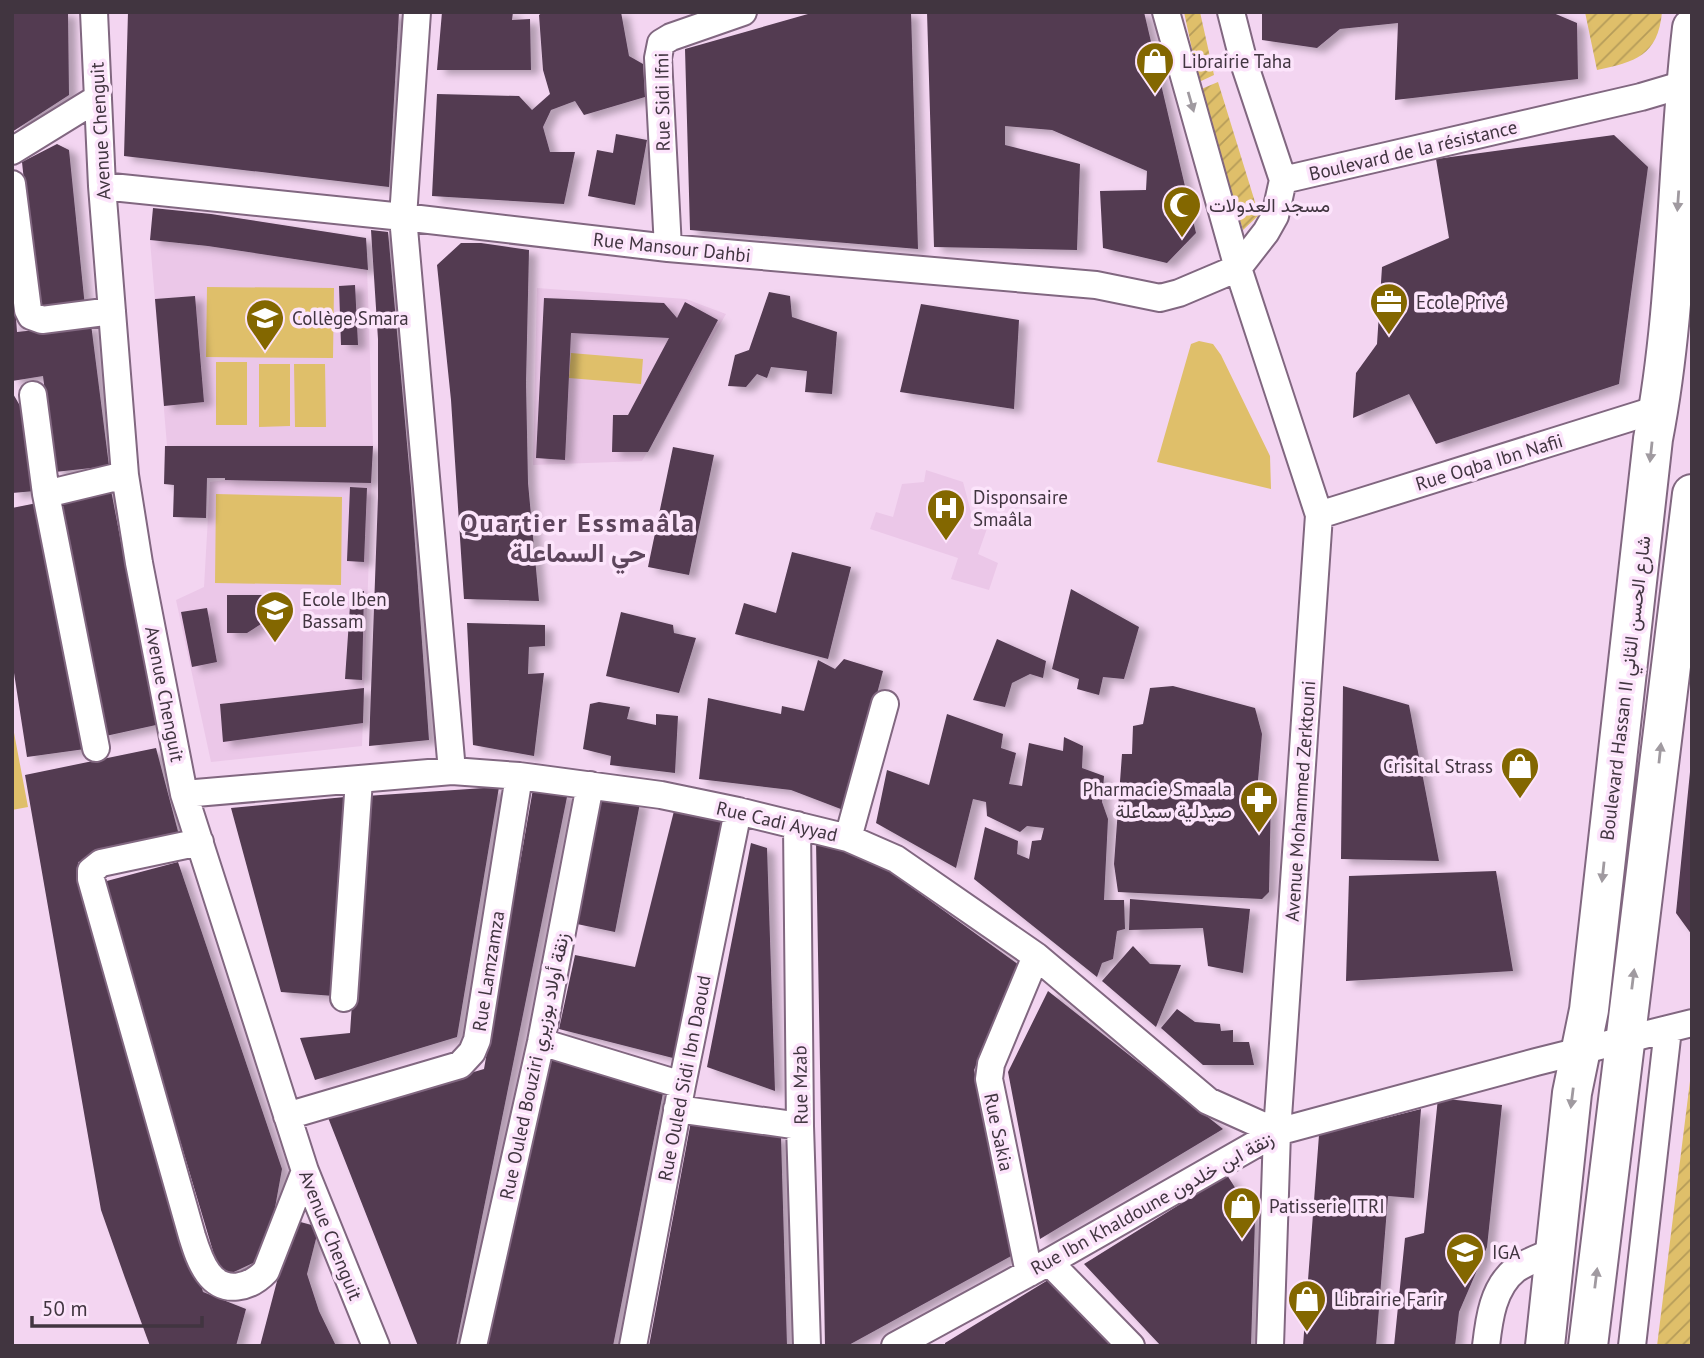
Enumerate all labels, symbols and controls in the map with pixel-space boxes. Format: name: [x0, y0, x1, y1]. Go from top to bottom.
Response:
shop icon: Librairie Taha: [1134, 40, 1176, 95]
place label: Librairie Taha: [1182, 49, 1292, 73]
street label: Rue Sidi Ifni: [649, 52, 675, 152]
street label: Avenue Chenguit: [84, 61, 116, 200]
one-way arrow: [1187, 91, 1197, 112]
street label: Boulevard de la résistance: [1307, 114, 1519, 186]
mosque icon: مسجد العدولات: [1161, 184, 1203, 239]
one-way arrow: [1673, 190, 1684, 212]
place label: مسجد العدولات: [1209, 193, 1330, 217]
street label: Rue Mansour Dahbi: [592, 227, 752, 267]
office icon: Ecole Privé: [1368, 281, 1410, 336]
place label: Ecole Privé: [1416, 290, 1505, 314]
school or university icon: Collège Smara: [244, 297, 286, 352]
place label: Collège Smara: [292, 306, 409, 330]
street label: Rue Oqba Ibn Nafii: [1412, 428, 1566, 496]
one-way arrow: [1646, 441, 1657, 463]
place label: Disponsaire Smaâla: [973, 485, 1068, 531]
hospital icon: Disponsaire Smaâla: [925, 487, 967, 542]
district label: Quartier Essmaâla حي السماعلة: [460, 506, 696, 575]
street label: Boulevard Hassan II شارع الحسن الثاني: [1594, 534, 1660, 842]
place label: Ecole Iben Bassam: [302, 587, 387, 633]
school or university icon: Ecole Iben Bassam: [254, 589, 296, 644]
street label: Avenue Chenguit: [140, 624, 190, 764]
street label: Avenue Mohammed Zerktouni: [1280, 680, 1320, 922]
one-way arrow: [1654, 742, 1665, 764]
shop icon: Crisital Strass: [1499, 745, 1541, 800]
place label: Crisital Strass: [1383, 754, 1493, 778]
place label: Pharmacie Smaala صيدلية سماعلة: [1083, 777, 1232, 823]
pharmacy icon: Pharmacie Smaala صيدلية سماعلة: [1238, 779, 1280, 834]
street label: Rue Cadi Ayyad: [714, 795, 840, 847]
one-way arrow: [1597, 861, 1608, 883]
street label: Rue Lamzamza: [467, 909, 509, 1033]
street label: Rue Ouled Bouziri زنقة أولاد بوزيري: [494, 930, 578, 1202]
one-way arrow: [1628, 968, 1639, 990]
street label: Rue Ouled Sidi Ibn Daoud: [652, 973, 716, 1183]
street label: Rue Mzab: [787, 1045, 813, 1125]
one-way arrow: [1567, 1087, 1578, 1109]
street label: Rue Sakia: [979, 1091, 1019, 1173]
street label: Rue Ibn Khaldoune زنقة ابن خلدون: [1026, 1126, 1278, 1280]
street label: Avenue Chenguit: [294, 1167, 368, 1304]
shop icon: Patisserie ITRI: [1221, 1185, 1263, 1240]
place label: Patisserie ITRI: [1269, 1194, 1385, 1218]
school or university icon: IGA: [1444, 1231, 1486, 1286]
place label: IGA: [1492, 1240, 1520, 1264]
one-way arrow: [1591, 1267, 1602, 1289]
shop icon: Librairie Farir: [1286, 1278, 1328, 1333]
scale bar: [32, 1284, 201, 1328]
place label: Librairie Farir: [1334, 1287, 1444, 1311]
text: 50 m: [42, 1295, 88, 1322]

